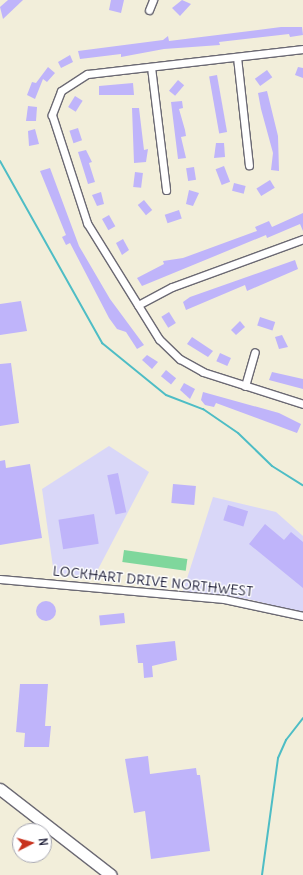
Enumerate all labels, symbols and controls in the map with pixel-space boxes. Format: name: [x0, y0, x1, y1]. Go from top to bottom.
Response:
street label: LOCKHART DRIVE NORTHWEST: [52, 562, 254, 600]
north arrow: [12, 823, 52, 863]
text: N: [36, 837, 50, 846]

